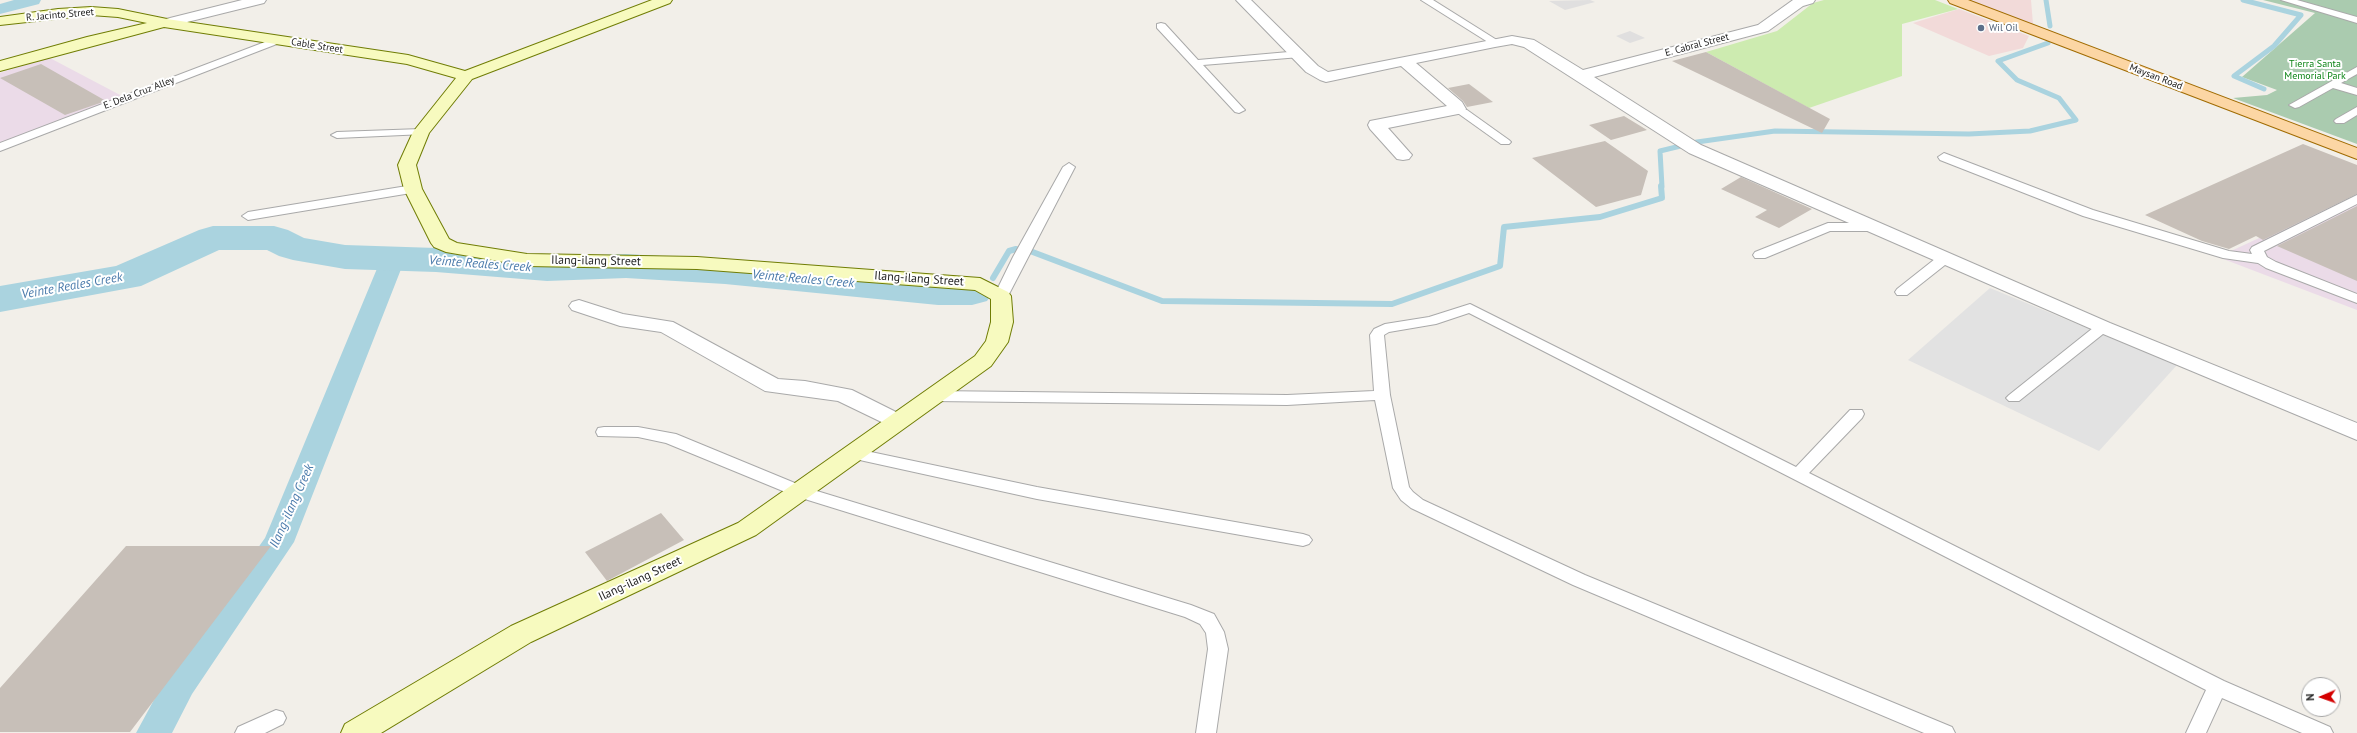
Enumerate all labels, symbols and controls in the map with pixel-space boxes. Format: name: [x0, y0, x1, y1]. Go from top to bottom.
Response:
street label: R. Jacinto Street: [26, 6, 94, 24]
place label: Wil Oil: [1989, 22, 2018, 34]
marker: Wil Oil: [1976, 23, 1986, 33]
street label: E. Cabral Street: [1664, 31, 1730, 59]
street label: Cable Street: [290, 36, 344, 56]
park label: Tierra Santa Memorial Park: [2284, 58, 2346, 82]
street label: Maysan Road: [2128, 61, 2184, 93]
street label: E. Dela Cruz Alley: [102, 74, 176, 112]
water label: Veinte Reales Creek: [428, 253, 532, 275]
street label: Ilang-ilang Street: [551, 253, 641, 269]
water label: Veinte Reales Creek: [751, 267, 855, 291]
water label: Veinte Reales Creek: [20, 269, 124, 303]
street label: Ilang-ilang Street: [874, 269, 964, 289]
water label: Ilang-ilang Creek: [267, 462, 317, 550]
street label: Ilang-ilang Street: [596, 553, 684, 605]
north arrow: [2301, 677, 2341, 717]
text: N: [2303, 694, 2317, 701]

